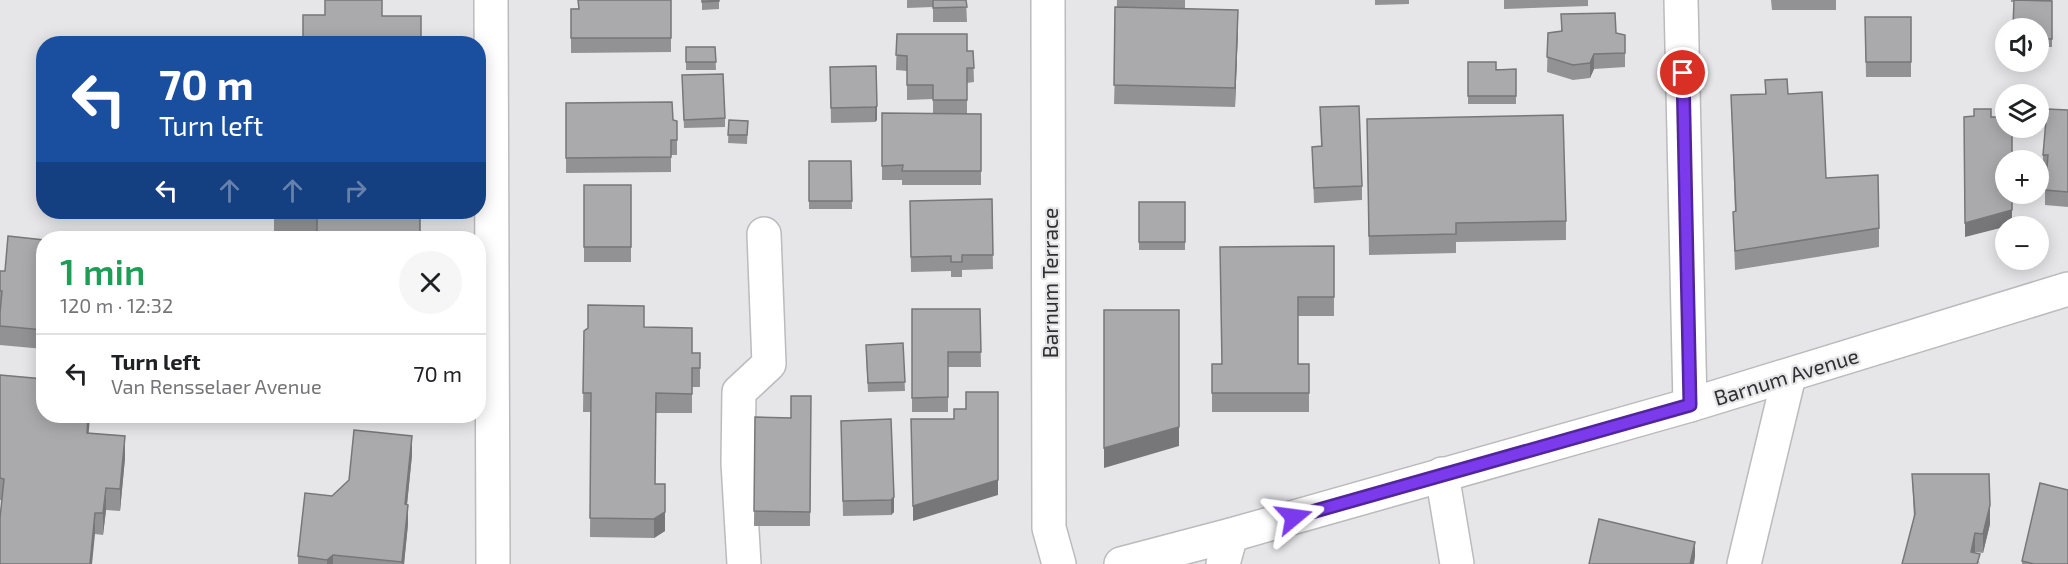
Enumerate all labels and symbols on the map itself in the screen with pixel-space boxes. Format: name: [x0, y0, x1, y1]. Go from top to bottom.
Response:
pin: [1657, 47, 1708, 98]
street label: Barnum Terrace: [1037, 208, 1062, 358]
street label: Barnum Avenue: [1711, 342, 1861, 410]
position arrow: [1262, 485, 1326, 549]

